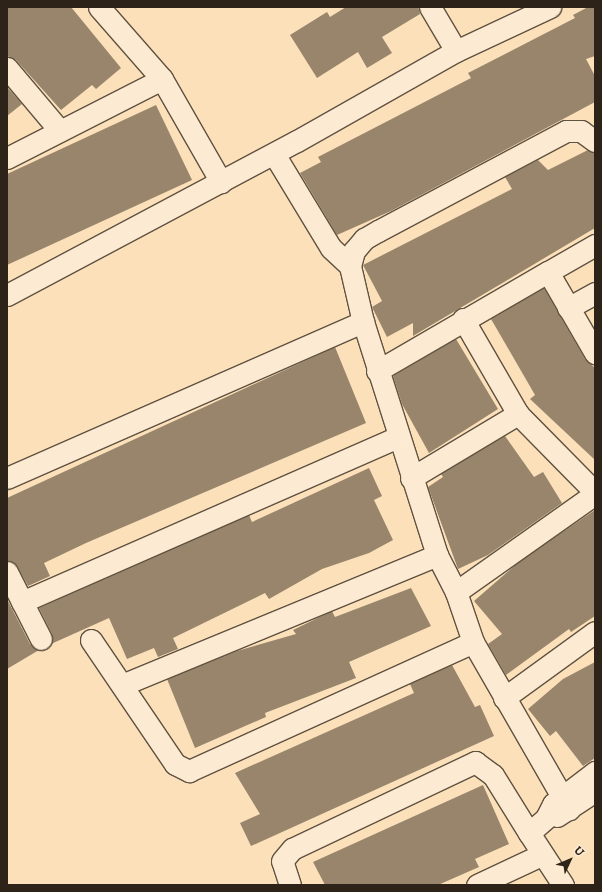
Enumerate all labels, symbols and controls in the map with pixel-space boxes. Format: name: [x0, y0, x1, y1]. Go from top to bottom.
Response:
north arrow: [550, 840, 590, 880]
text: U: [571, 844, 587, 860]

